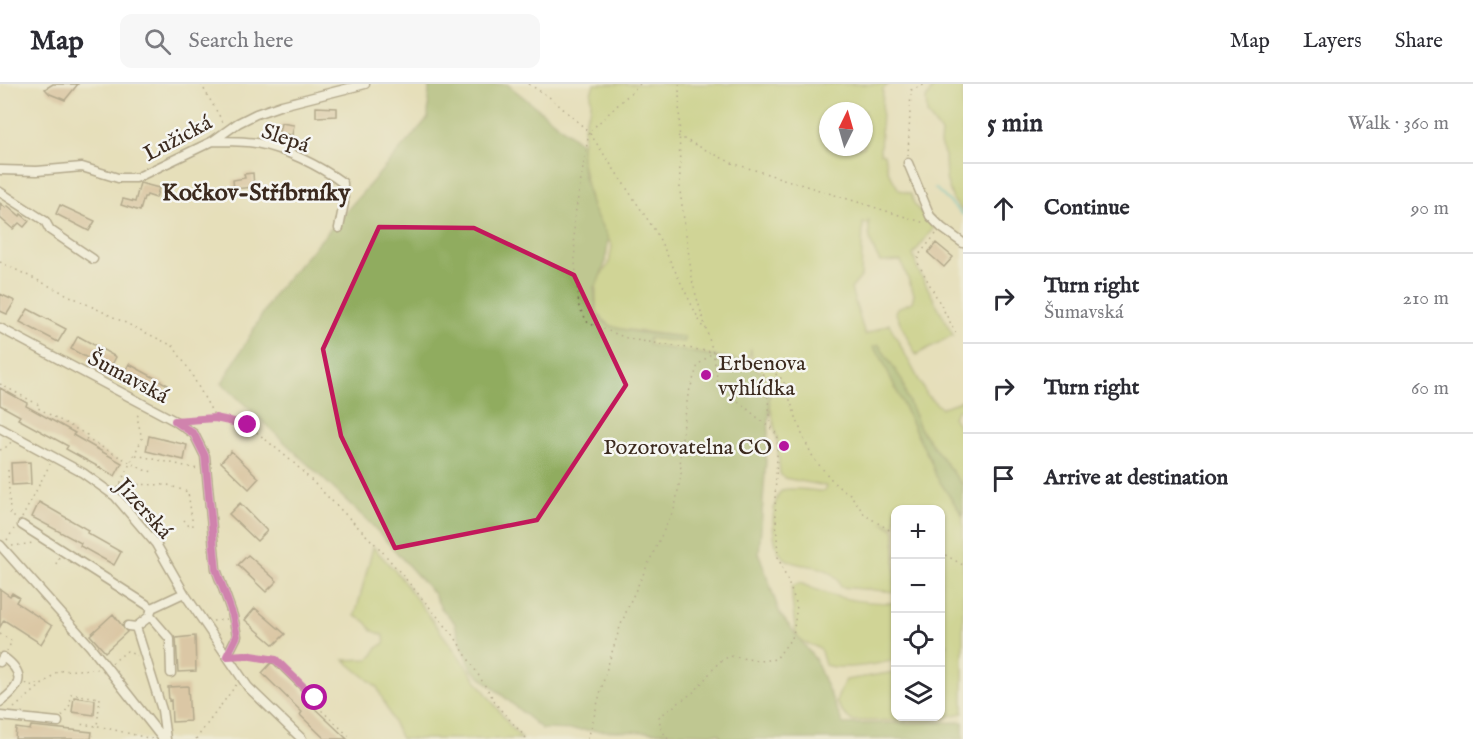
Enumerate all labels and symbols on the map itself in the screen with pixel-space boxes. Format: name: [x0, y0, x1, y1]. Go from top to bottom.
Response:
north arrow: [819, 102, 873, 156]
street label: Lužická: [139, 109, 218, 168]
street label: Slepá: [258, 118, 313, 160]
district label: Kočkov-Stříbrníky: [162, 178, 352, 209]
street label: Šumavská: [83, 345, 174, 411]
place label: Erbenova vyhlídka: [718, 350, 806, 403]
marker: Erbenova vyhlídka: [699, 368, 713, 382]
route end: [234, 411, 260, 437]
place label: Pozorovatelna CO: [603, 434, 772, 462]
marker: Pozorovatelna CO: [777, 439, 791, 453]
street label: Jizerská: [107, 471, 178, 546]
route start: [301, 684, 327, 710]

